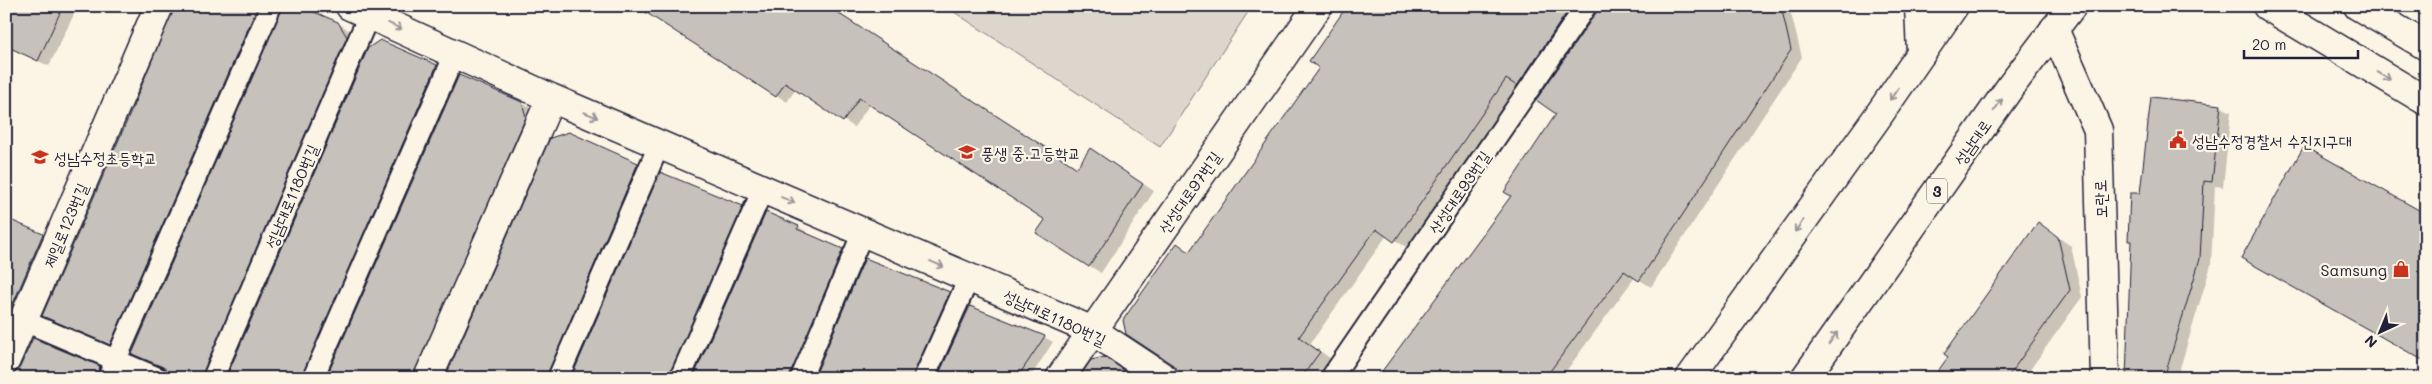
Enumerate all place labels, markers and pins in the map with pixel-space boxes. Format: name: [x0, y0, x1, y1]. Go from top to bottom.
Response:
public building icon: 성남수정경찰서 수진지구대: [2168, 130, 2188, 150]
place label: 성남수정경찰서 수진지구대: [2192, 130, 2352, 151]
school or university icon: 풍생 중.고등학교: [957, 142, 977, 162]
place label: 풍생 중.고등학교: [981, 142, 1081, 163]
school or university icon: 성남수정초등학교: [30, 147, 50, 167]
place label: 성남수정초등학교: [54, 147, 157, 168]
place label: Samsung: [2321, 259, 2387, 280]
shop icon: Samsung: [2391, 259, 2411, 279]

